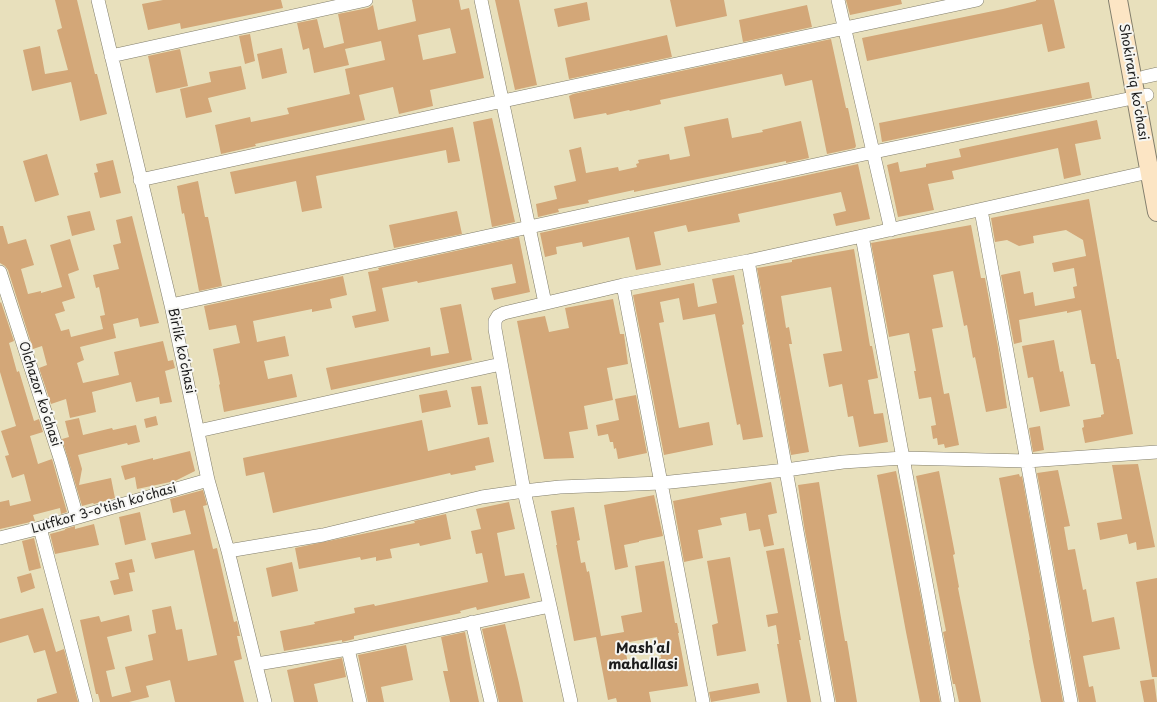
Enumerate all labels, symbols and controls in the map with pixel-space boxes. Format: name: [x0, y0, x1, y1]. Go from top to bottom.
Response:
street label: Shokirariq ko'chasi: [1115, 22, 1151, 142]
street label: Birlik koʻchasi: [164, 307, 198, 395]
street label: Olchazor koʻchasi: [15, 339, 63, 449]
street label: Lutfkor 3-o'tish ko'chasi: [30, 481, 178, 537]
district label: Mashʼal mahallasi: [608, 641, 678, 674]

